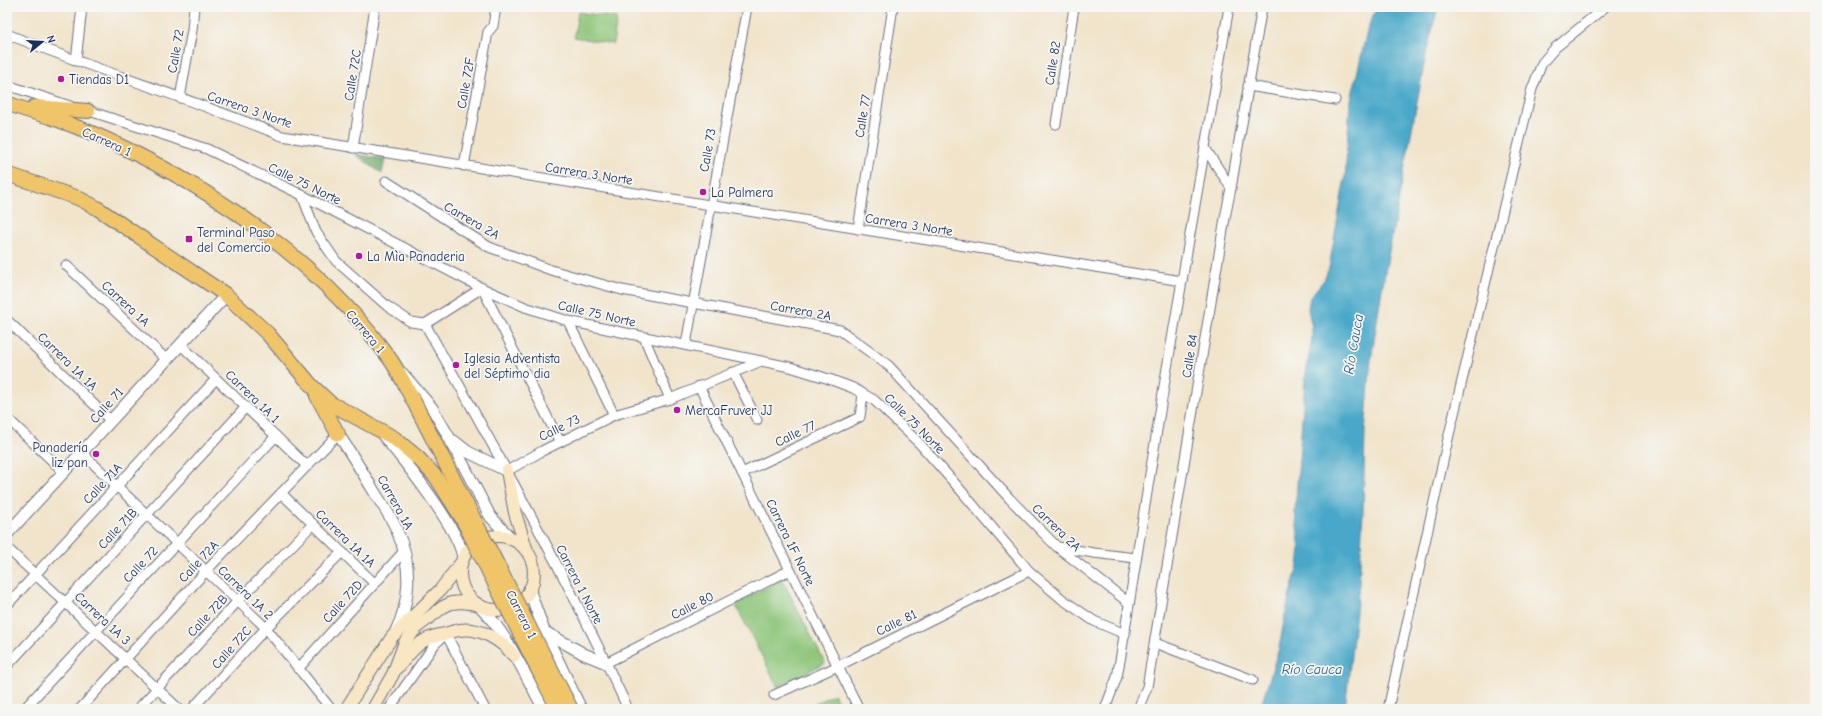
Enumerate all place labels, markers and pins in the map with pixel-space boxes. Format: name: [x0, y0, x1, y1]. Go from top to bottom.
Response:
place label: Tiendas D1: [69, 72, 129, 87]
marker: Tiendas D1: [56, 74, 66, 84]
place label: La Palmera: [711, 185, 774, 200]
marker: La Palmera: [698, 187, 708, 197]
place label: Terminal Paso del Comercio: [197, 225, 275, 255]
marker: Terminal Paso del Comercio: [184, 234, 194, 244]
place label: La Mìa Panaderia: [367, 249, 465, 264]
marker: La Mìa Panaderia: [354, 251, 364, 261]
place label: Iglesia Adventista del Séptimo dia: [464, 351, 560, 381]
marker: Iglesia Adventista del Séptimo dia: [451, 360, 461, 370]
place label: MercaFruver JJ: [685, 403, 773, 418]
marker: MercaFruver JJ: [672, 405, 682, 415]
place label: Panadería liz pan: [32, 440, 88, 470]
marker: Panadería liz pan: [91, 449, 101, 459]

